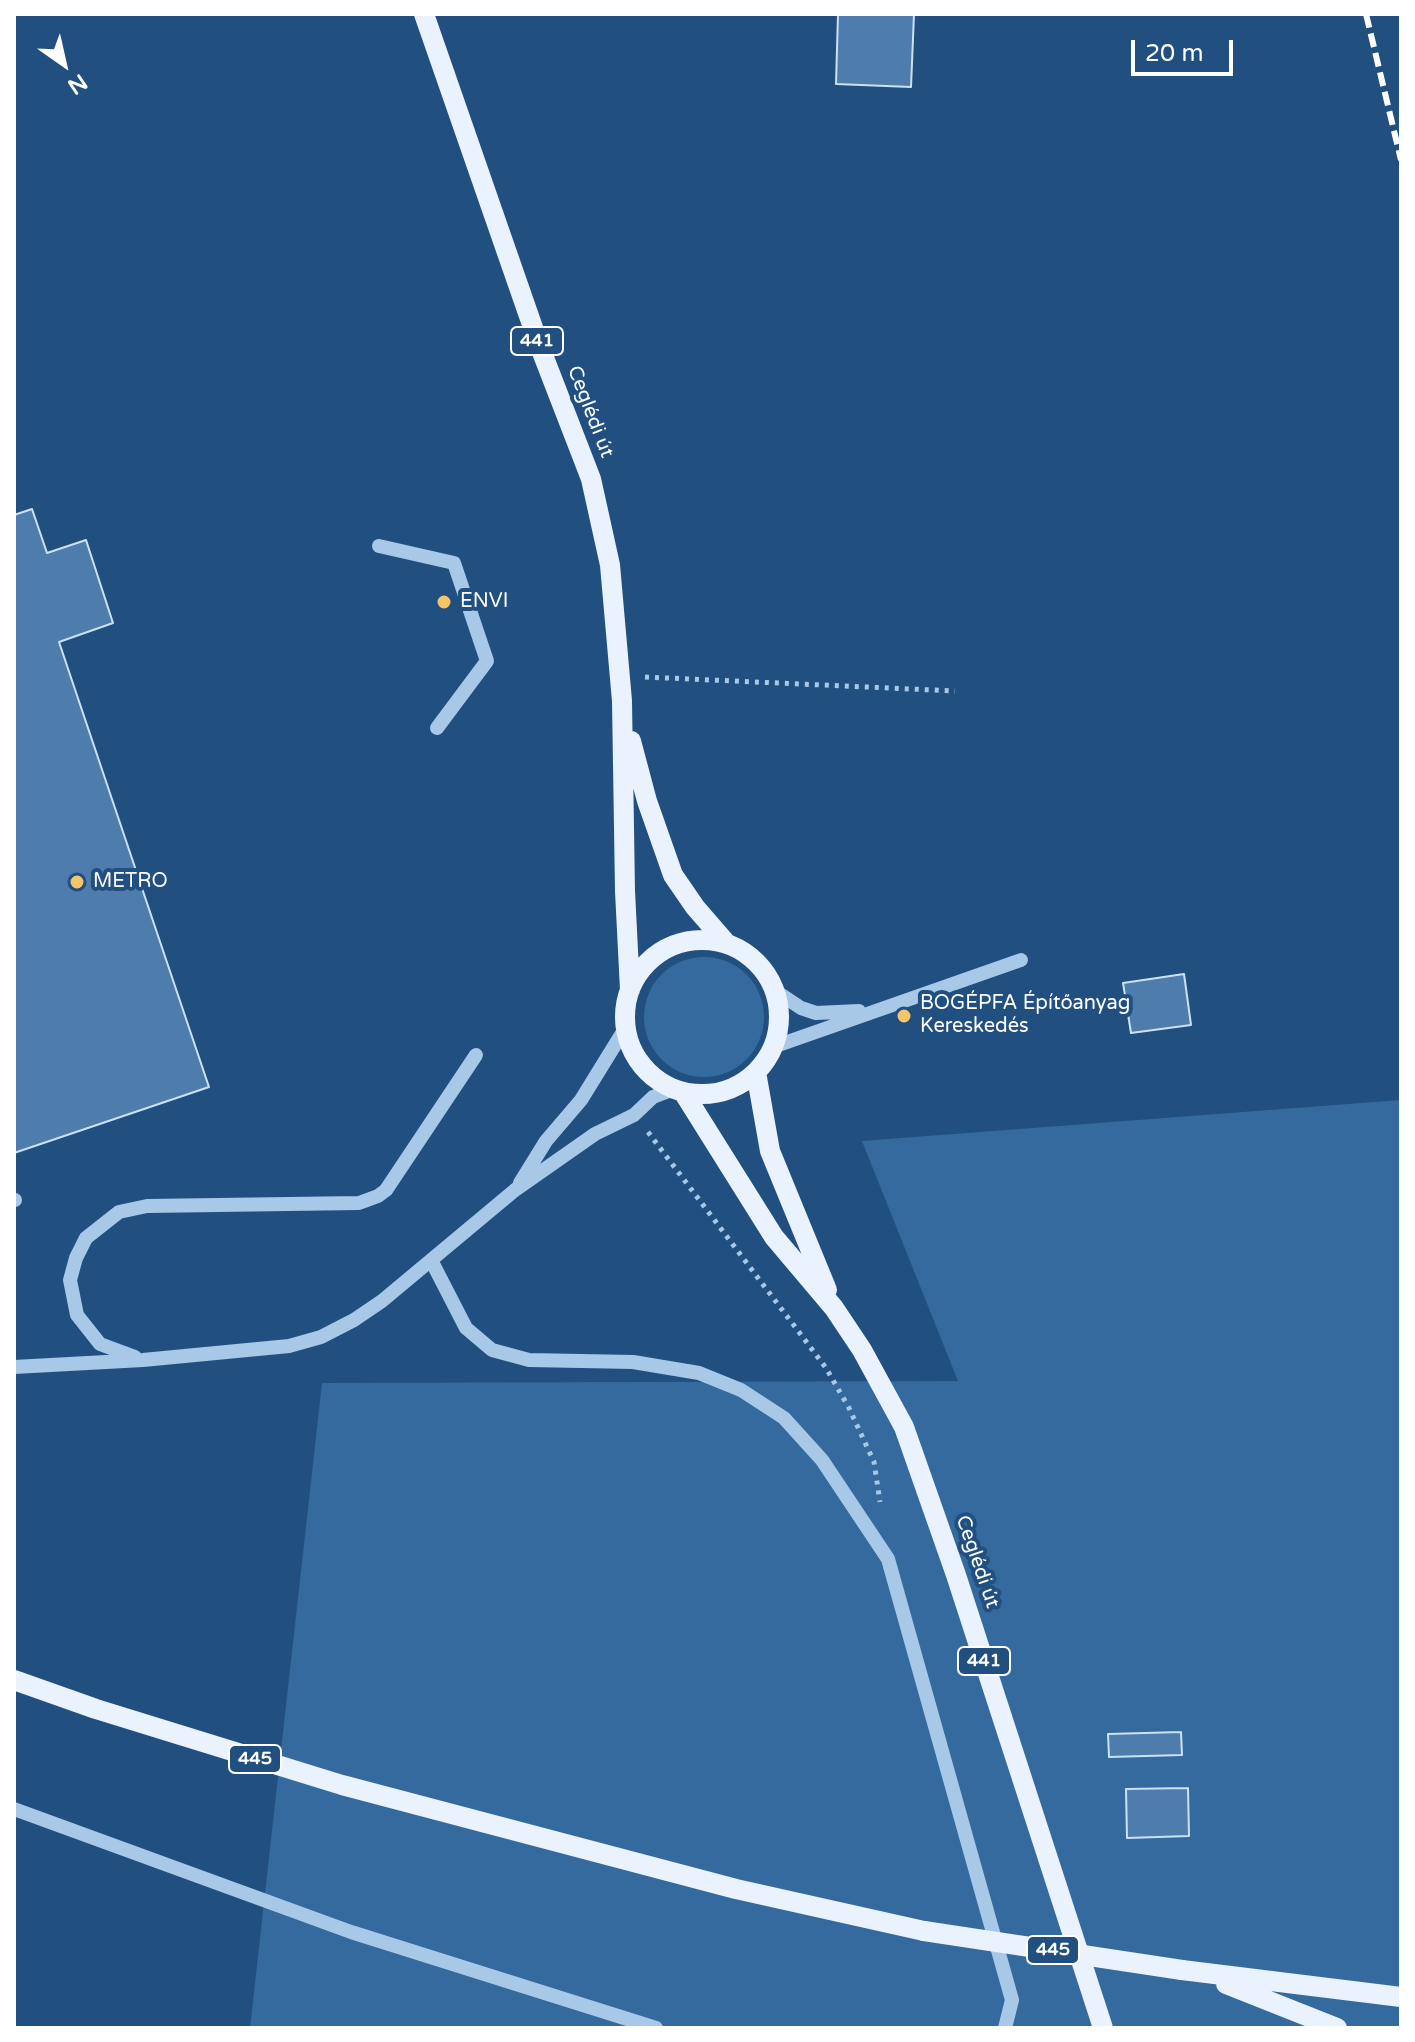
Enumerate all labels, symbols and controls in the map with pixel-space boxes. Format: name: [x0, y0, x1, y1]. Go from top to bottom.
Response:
north arrow: [24, 24, 104, 104]
scale bar: [1135, 24, 1237, 74]
text: 20 m: [1145, 39, 1203, 68]
text: N: [63, 68, 92, 100]
road number: 441: [511, 327, 563, 355]
street label: Ceglédi út: [562, 363, 618, 461]
place label: ENVI: [460, 590, 508, 614]
marker: ENVI: [435, 593, 453, 611]
place label: METRO: [93, 870, 168, 894]
marker: METRO: [68, 873, 86, 891]
place label: BOGÉPFA Építőanyag Kereskedés: [920, 992, 1130, 1039]
marker: BOGÉPFA Építőanyag Kereskedés: [895, 1007, 913, 1025]
street label: Ceglédi út: [950, 1513, 1004, 1611]
road number: 441: [958, 1647, 1010, 1675]
road number: 445: [229, 1745, 281, 1773]
road number: 445: [1027, 1936, 1079, 1964]

